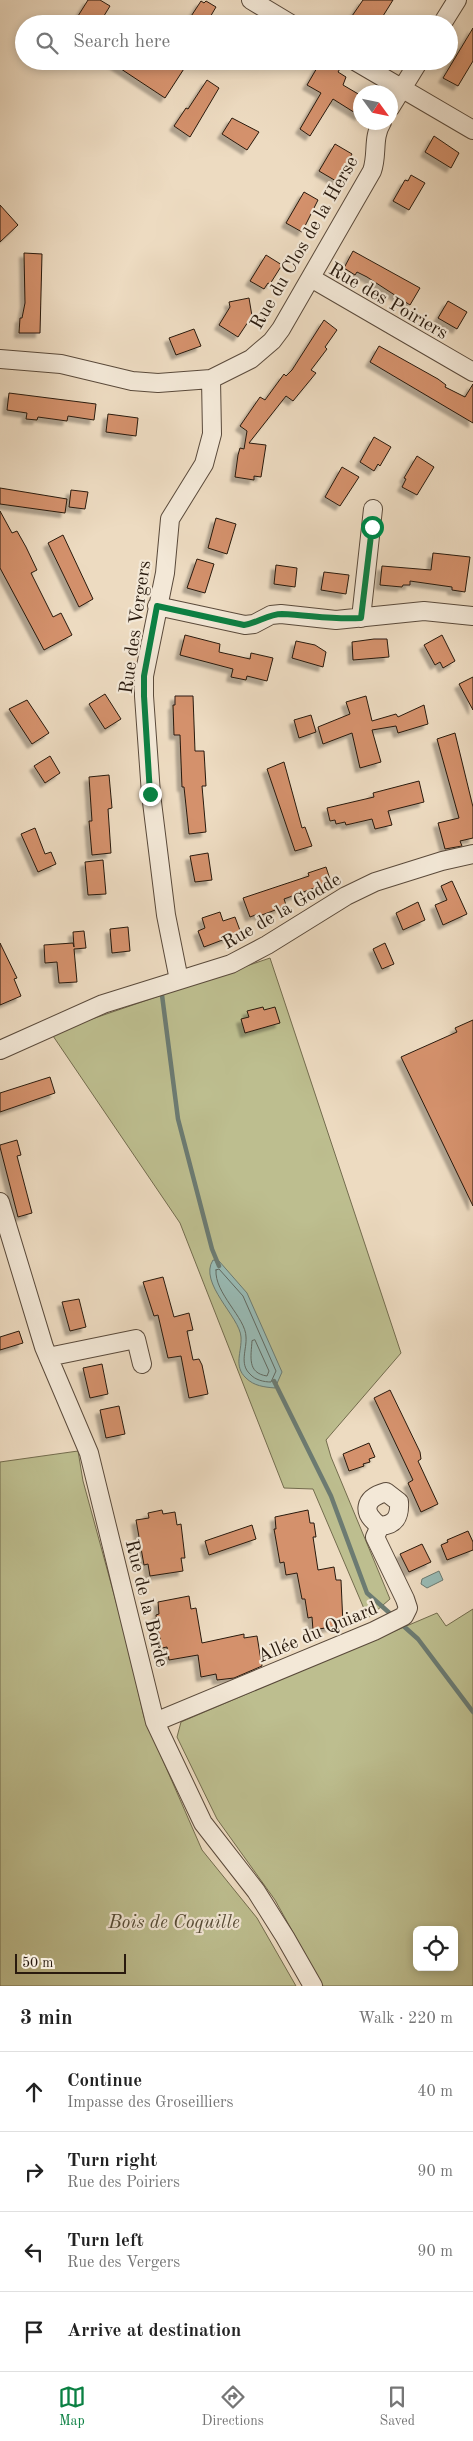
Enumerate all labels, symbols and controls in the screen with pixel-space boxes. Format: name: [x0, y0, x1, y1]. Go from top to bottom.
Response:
search box: [15, 15, 458, 70]
icon: search: [33, 29, 61, 57]
text: Search here: [73, 33, 170, 52]
north arrow: [353, 85, 398, 130]
street label: Rue du Clos de la Herse: [248, 153, 362, 333]
street label: Rue des Poiriers: [325, 260, 451, 344]
route start: [361, 516, 384, 539]
street label: Rue des Vergers: [118, 559, 155, 695]
route end: [139, 783, 162, 806]
street label: Rue de la Godde: [220, 871, 345, 954]
street label: Rue de la Borde: [121, 1538, 171, 1669]
street label: Allée du Quiard: [255, 1599, 381, 1667]
park label: Bois de Coquille: [107, 1914, 240, 1933]
map controls: [413, 1926, 458, 1971]
button: locate: [413, 1926, 458, 1971]
scale bar: [15, 1951, 126, 1974]
text: 50 m: [22, 1956, 53, 1970]
text: 3 min: [20, 2008, 73, 2029]
text: Walk · 220 m: [358, 2011, 453, 2027]
text: Continue: [67, 2072, 142, 2091]
icon: ahead: [20, 2078, 48, 2106]
text: 40 m: [417, 2084, 453, 2100]
text: Impasse des Groseilliers: [67, 2095, 234, 2111]
text: Turn right: [67, 2152, 157, 2171]
icon: right: [20, 2158, 48, 2186]
text: 90 m: [417, 2164, 453, 2180]
text: Rue des Poiriers: [67, 2175, 180, 2191]
text: Turn left: [67, 2232, 144, 2251]
icon: left: [20, 2238, 48, 2266]
text: 90 m: [417, 2244, 453, 2260]
text: Rue des Vergers: [67, 2255, 180, 2271]
icon: arrive: [20, 2318, 48, 2346]
text: Arrive at destination: [67, 2322, 241, 2341]
tab: Map: [58, 2383, 86, 2430]
tab: Directions: [202, 2383, 264, 2430]
tab: Saved: [379, 2383, 415, 2430]

